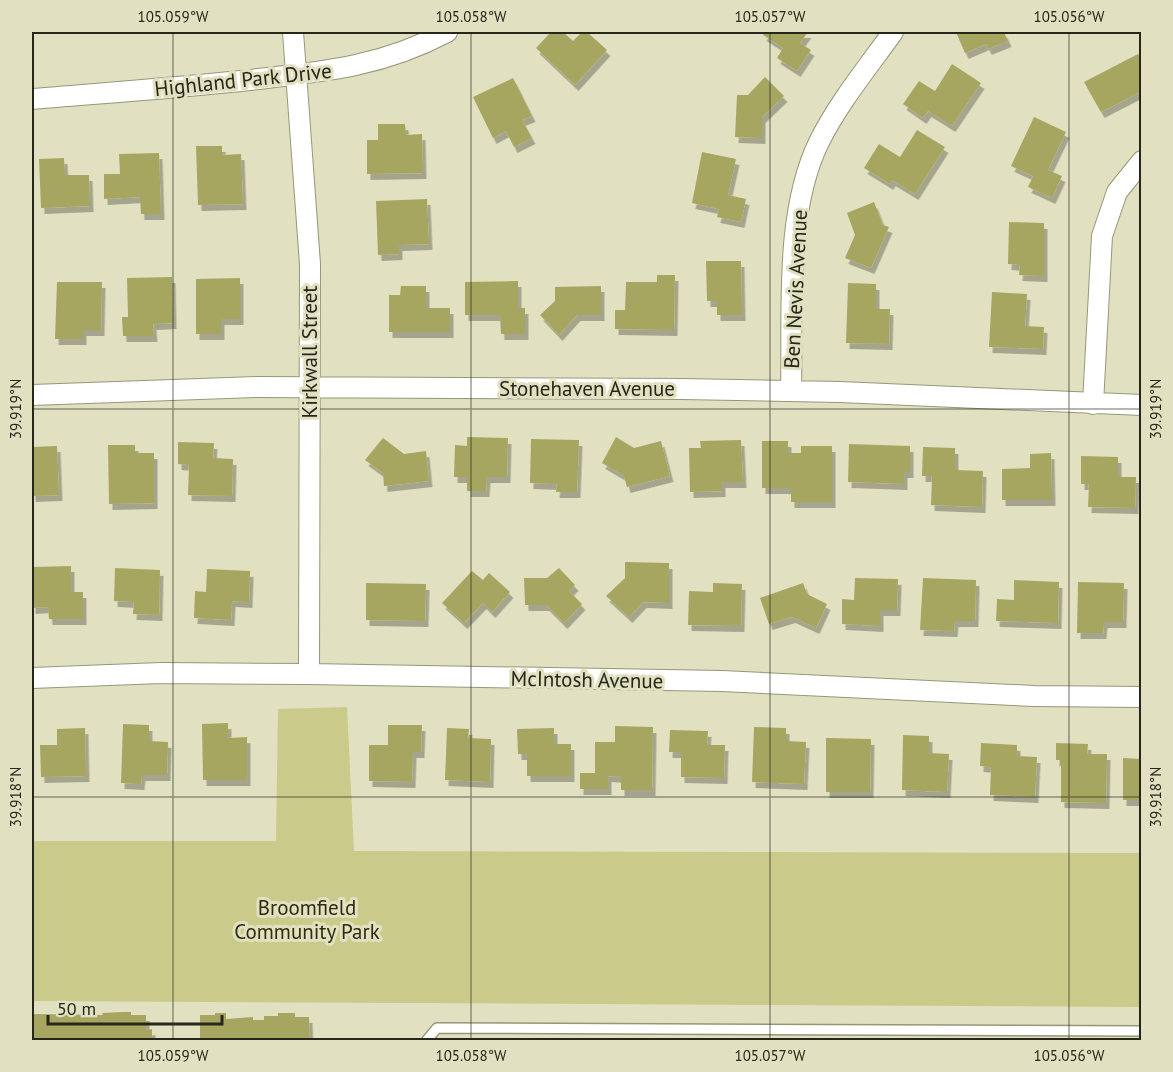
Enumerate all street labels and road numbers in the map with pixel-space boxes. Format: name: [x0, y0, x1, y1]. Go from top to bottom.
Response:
street label: Highland Park Drive: [153, 57, 333, 102]
street label: Ben Nevis Avenue: [778, 209, 813, 369]
street label: Kirkwall Street: [296, 286, 323, 419]
street label: Stonehaven Avenue: [499, 375, 675, 402]
street label: McIntosh Avenue: [510, 665, 664, 694]

